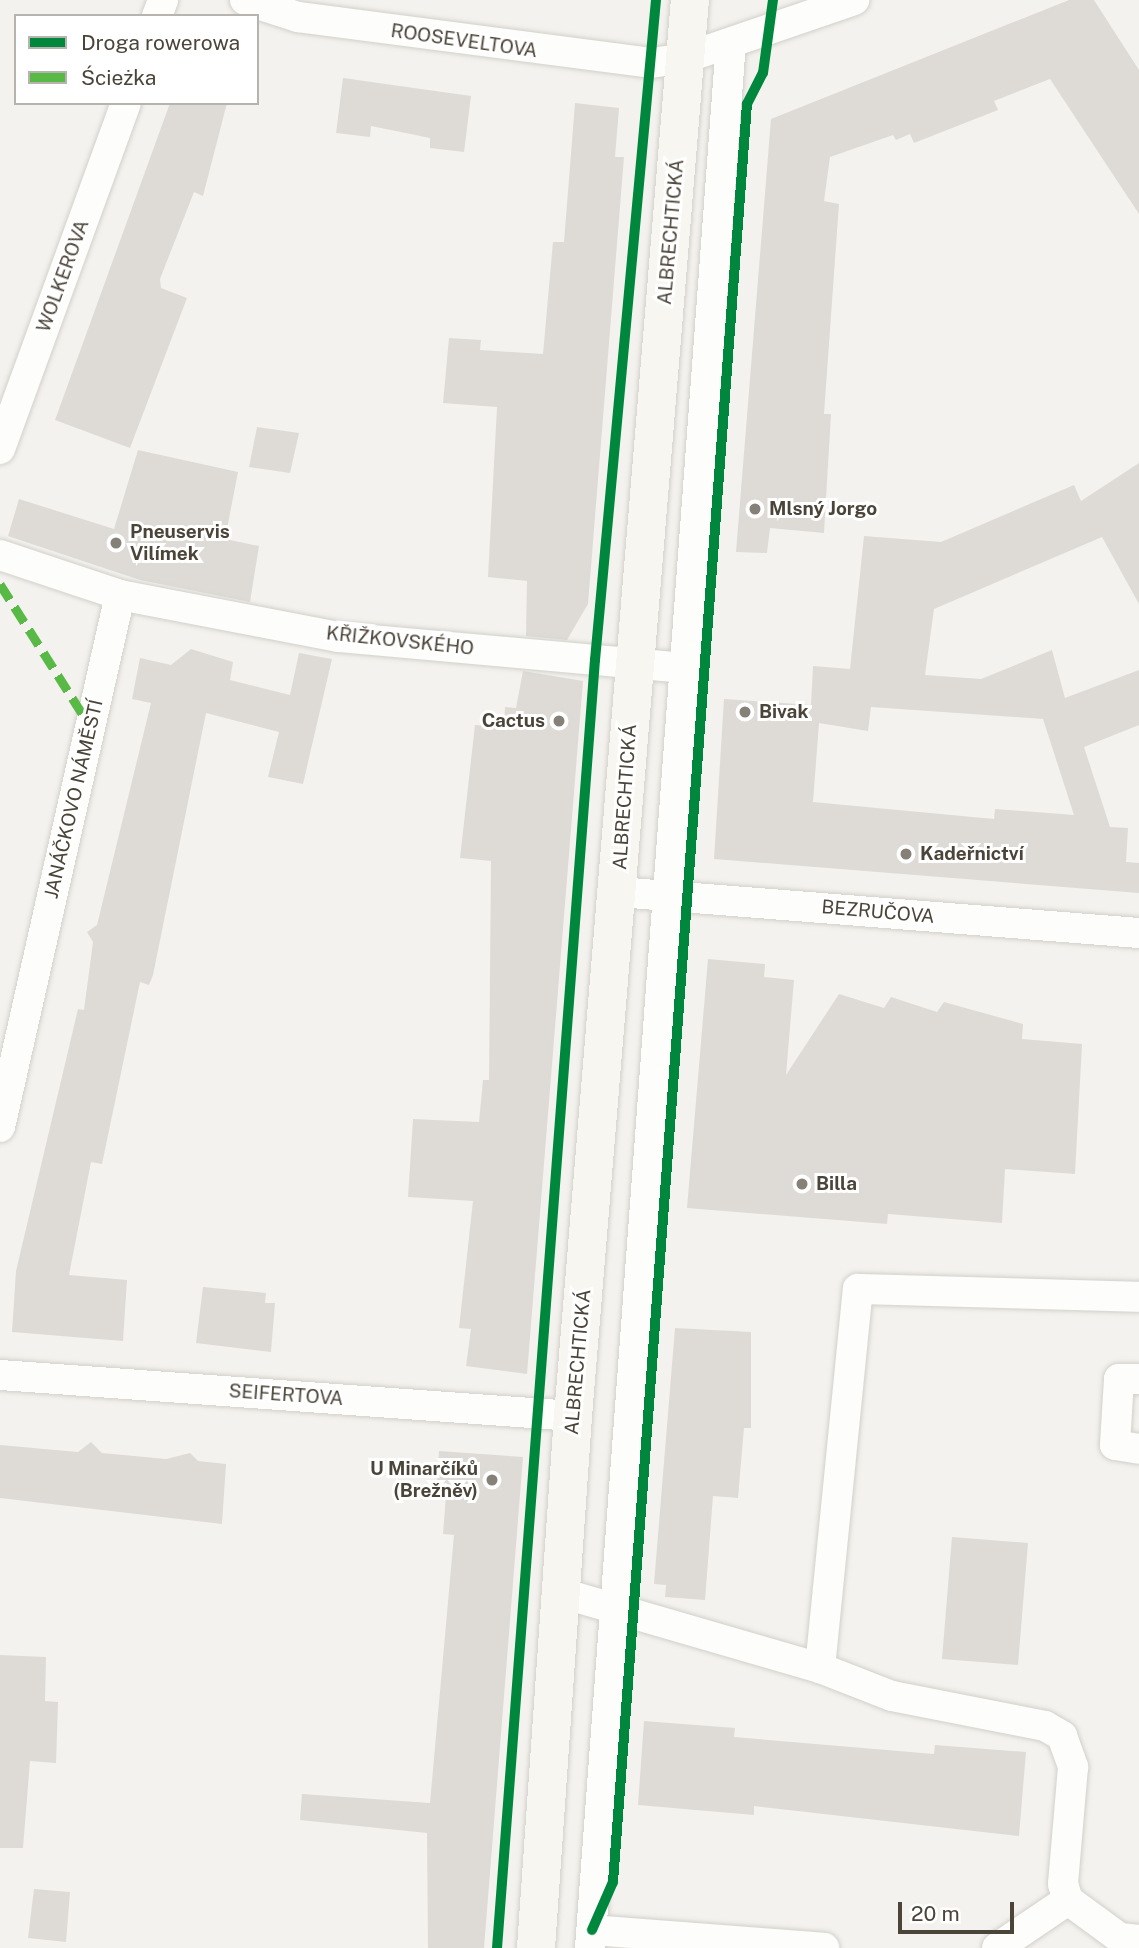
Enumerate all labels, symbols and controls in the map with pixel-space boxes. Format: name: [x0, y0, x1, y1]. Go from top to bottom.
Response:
legend: [14, 14, 259, 105]
street label: ROOSEVELTOVA: [389, 19, 539, 63]
text: Droga rowerowa: [81, 30, 240, 55]
text: Ścieżka: [81, 65, 156, 90]
street label: ALBRECHTICKÁ: [653, 158, 689, 306]
street label: WOLKEROVA: [32, 217, 94, 335]
place label: Mlsný Jorgo: [769, 498, 877, 520]
marker: Mlsný Jorgo: [747, 501, 763, 517]
place label: Pneuservis Vilímek: [130, 521, 230, 565]
marker: Pneuservis Vilímek: [108, 535, 124, 551]
street label: KŘIŽKOVSKÉHO: [325, 622, 475, 660]
street label: JANÁČKOVO NÁMĚSTÍ: [40, 697, 108, 901]
place label: Bivak: [759, 701, 808, 723]
marker: Bivak: [737, 704, 753, 720]
place label: Cactus: [482, 710, 545, 732]
marker: Cactus: [551, 713, 567, 729]
street label: ALBRECHTICKÁ: [609, 723, 641, 871]
place label: Kadeřnictví: [920, 843, 1024, 865]
marker: Kadeřnictví: [898, 846, 914, 862]
street label: BEZRUČOVA: [821, 896, 935, 928]
place label: Billa: [816, 1173, 857, 1195]
marker: Billa: [794, 1176, 810, 1192]
street label: ALBRECHTICKÁ: [560, 1288, 596, 1436]
street label: SEIFERTOVA: [228, 1380, 344, 1410]
place label: U Minarčíků (Brežněv): [370, 1458, 478, 1502]
marker: U Minarčíků (Brežněv): [484, 1472, 500, 1488]
scale bar: [901, 1888, 1016, 1932]
text: 20 m: [911, 1901, 960, 1926]

